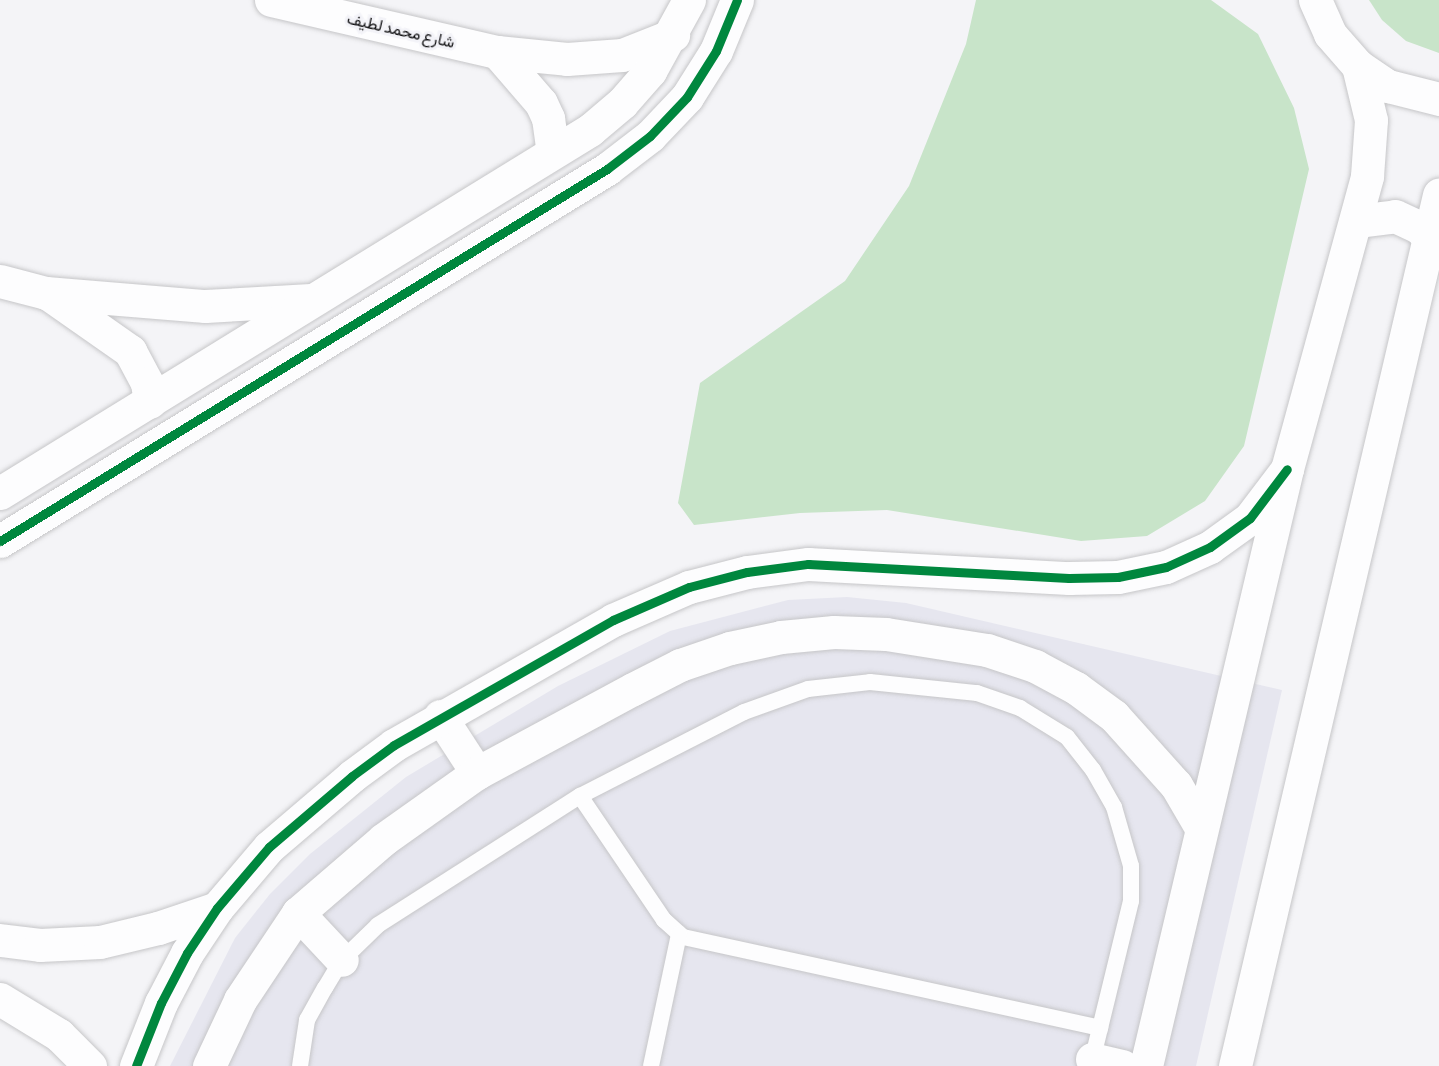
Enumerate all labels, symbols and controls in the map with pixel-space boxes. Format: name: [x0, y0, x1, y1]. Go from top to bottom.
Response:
street label: شارع محمد لطيف: [345, 8, 457, 52]

